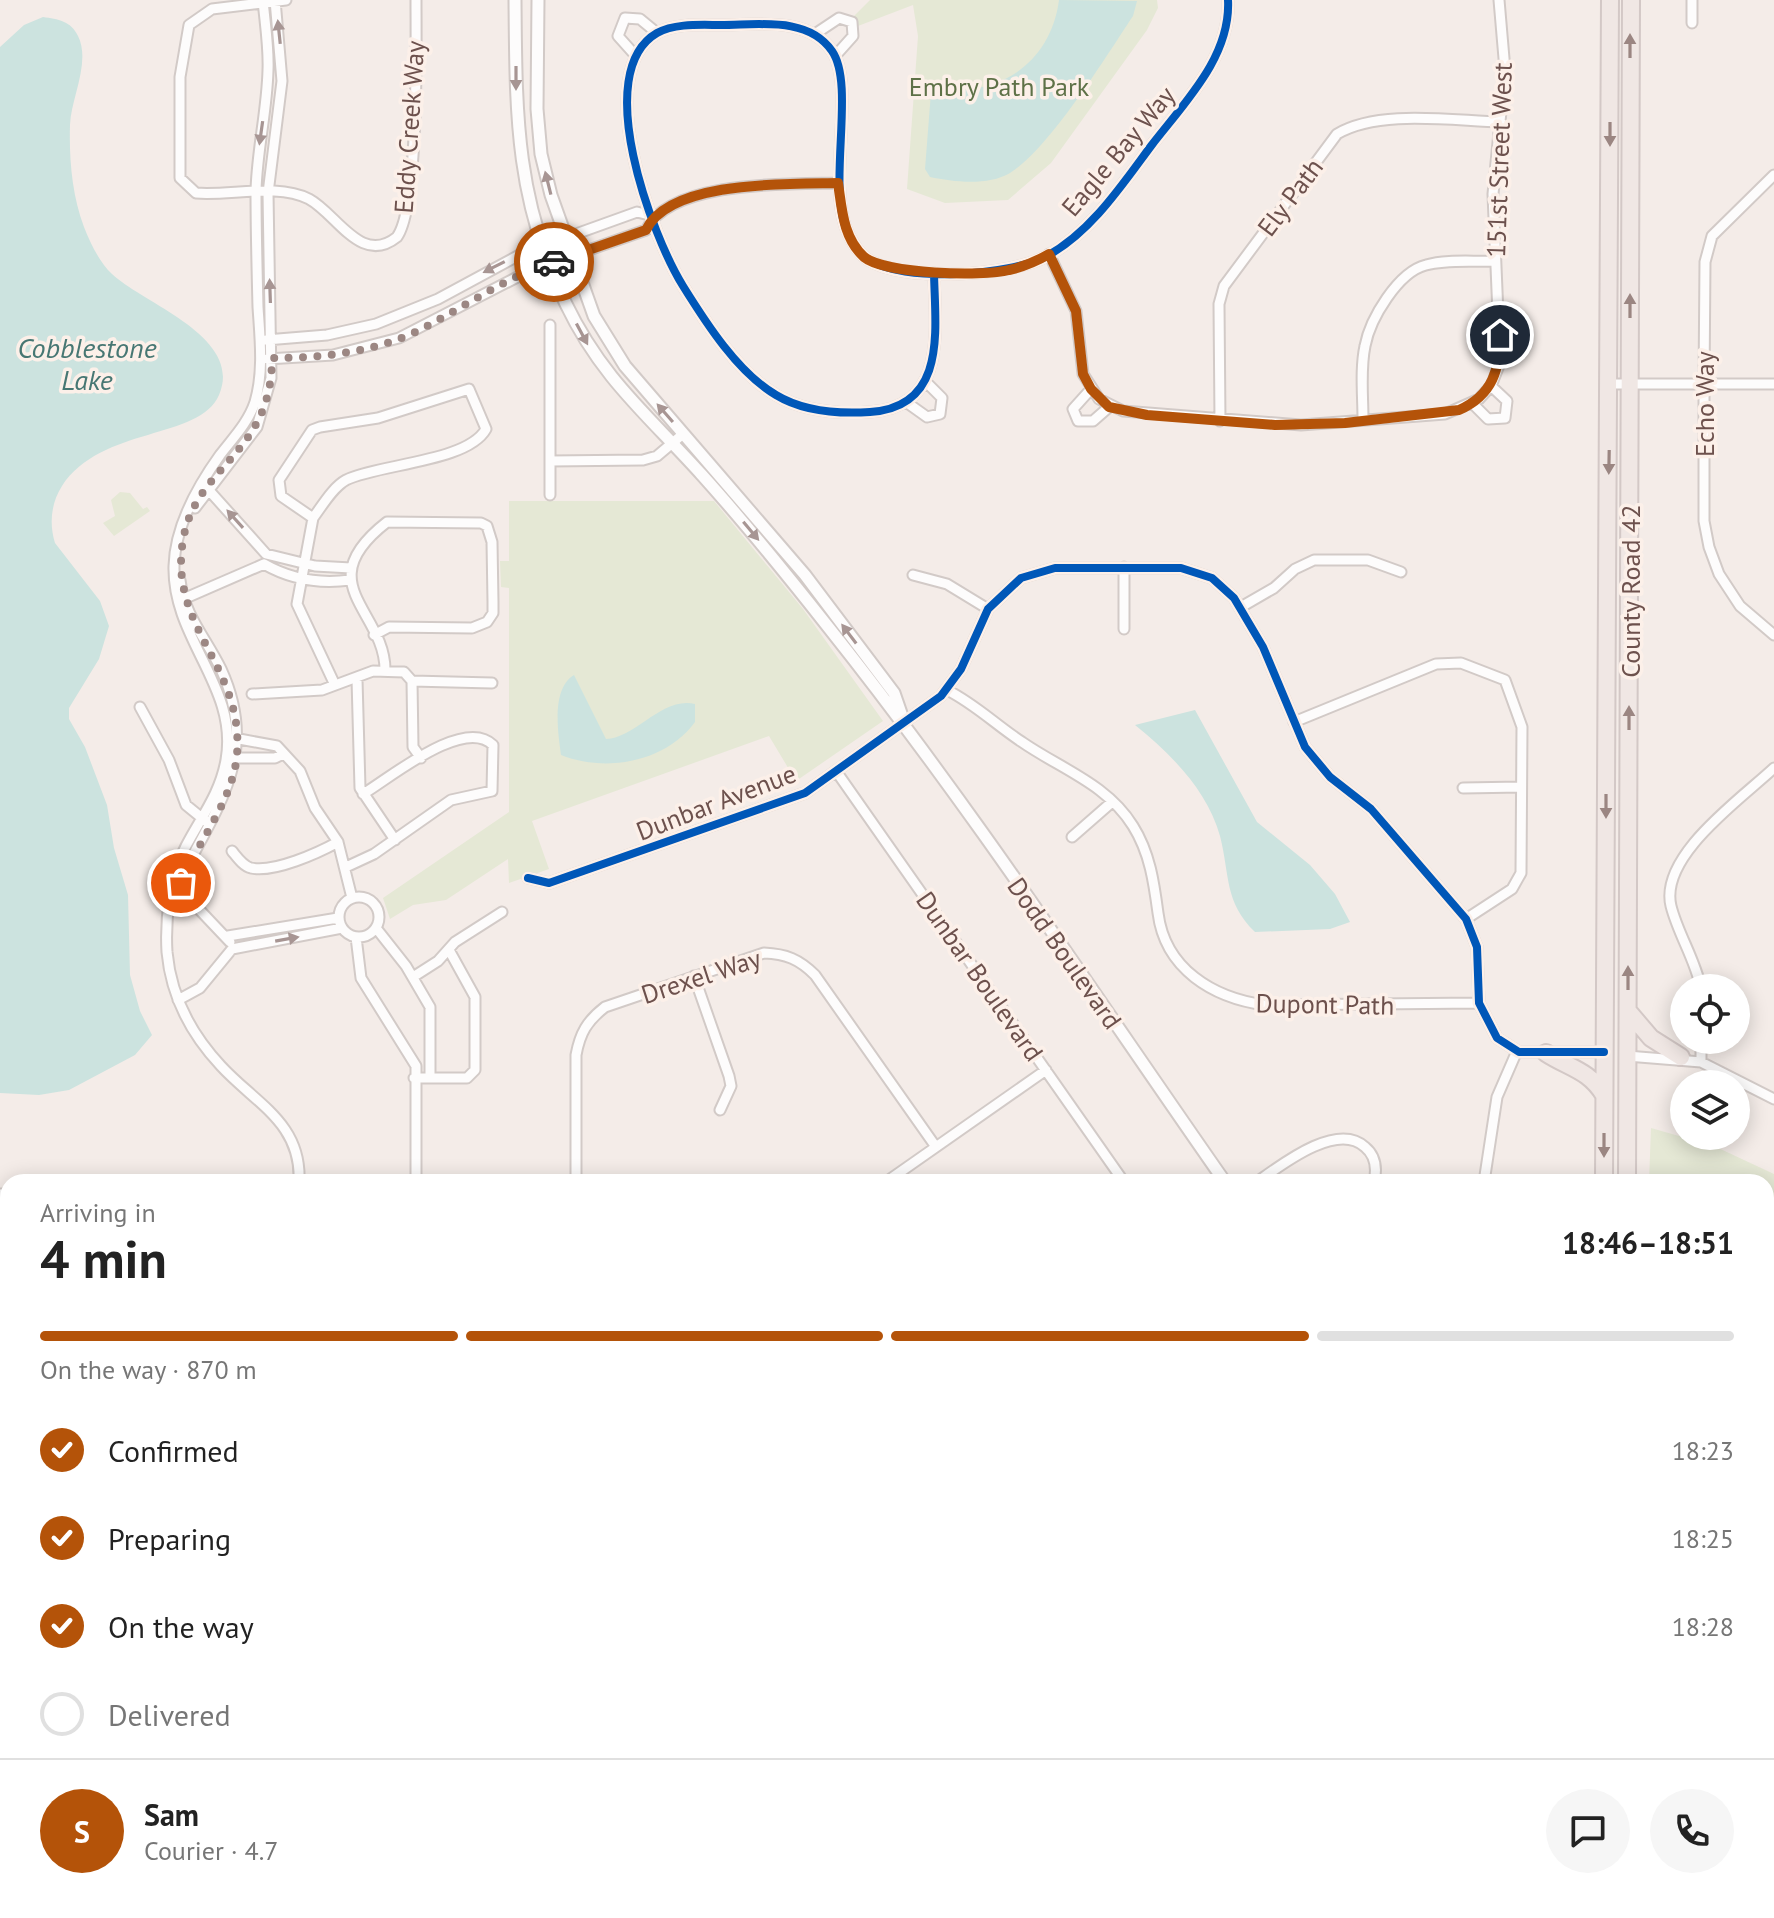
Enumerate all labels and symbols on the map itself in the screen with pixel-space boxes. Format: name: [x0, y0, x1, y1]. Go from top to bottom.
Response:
one-way arrow: [273, 19, 286, 44]
one-way arrow: [1624, 33, 1636, 58]
street label: Eddy Creek Way: [387, 40, 431, 214]
street label: 151st Street West: [1479, 62, 1519, 258]
one-way arrow: [510, 66, 522, 91]
park label: Embry Path Park: [909, 70, 1090, 103]
street label: Eagle Bay Way: [1054, 79, 1182, 223]
one-way arrow: [254, 121, 267, 146]
one-way arrow: [1604, 122, 1616, 147]
street label: Ely Path: [1250, 151, 1330, 243]
one-way arrow: [541, 170, 554, 195]
courier: [514, 222, 594, 302]
one-way arrow: [482, 261, 505, 274]
one-way arrow: [263, 278, 276, 303]
one-way arrow: [1624, 293, 1637, 318]
pin: [1466, 301, 1534, 369]
one-way arrow: [576, 323, 589, 346]
water label: Cobblestone Lake: [17, 329, 157, 398]
street label: Echo Way: [1688, 351, 1721, 457]
one-way arrow: [657, 403, 674, 423]
one-way arrow: [1603, 450, 1615, 475]
street label: County Road 42: [1614, 504, 1647, 678]
one-way arrow: [226, 509, 244, 528]
one-way arrow: [742, 520, 759, 540]
one-way arrow: [842, 624, 858, 644]
one-way arrow: [1623, 705, 1635, 730]
street label: Dunbar Avenue: [632, 756, 800, 848]
one-way arrow: [1600, 794, 1612, 819]
pin: [147, 849, 215, 917]
street label: Dodd Boulevard: [1001, 871, 1129, 1035]
street label: Dunbar Boulevard: [909, 885, 1051, 1067]
one-way arrow: [275, 932, 300, 944]
street label: Drexel Way: [637, 941, 765, 1011]
one-way arrow: [1622, 965, 1634, 990]
street label: Dupont Path: [1255, 986, 1395, 1022]
one-way arrow: [1598, 1133, 1610, 1158]

